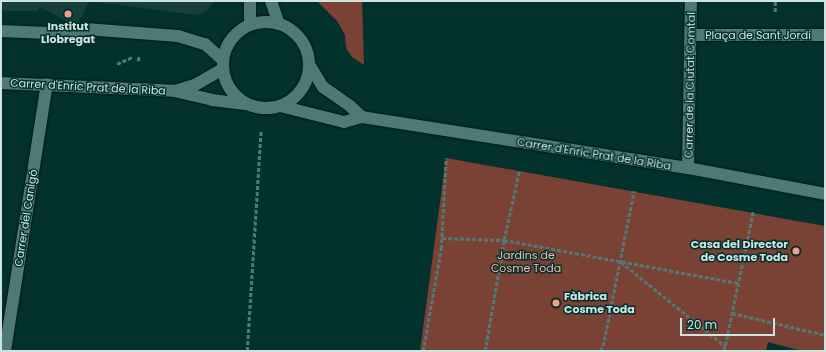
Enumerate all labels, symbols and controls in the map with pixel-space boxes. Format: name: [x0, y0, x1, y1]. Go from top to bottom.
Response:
marker: Institut Llobregat: [63, 9, 73, 19]
street label: Carrer de la Ciutat Comtal: [682, 12, 698, 158]
place label: Institut Llobregat: [41, 20, 95, 46]
street label: Plaça de Sant Jordi: [705, 28, 811, 42]
street label: Carrer d'Enric Prat de la Riba: [10, 76, 166, 98]
street label: Carrer d'Enric Prat de la Riba: [516, 135, 672, 173]
street label: Carrer del Canigó: [12, 169, 40, 267]
place label: Casa del Director de Cosme Toda: [691, 238, 788, 264]
marker: Casa del Director de Cosme Toda: [791, 246, 801, 256]
park label: Jardins de Cosme Toda: [491, 249, 561, 275]
place label: Fàbrica Cosme Toda: [564, 290, 635, 316]
marker: Fàbrica Cosme Toda: [551, 298, 561, 308]
scale bar: [682, 310, 777, 336]
text: 20 m: [687, 316, 717, 333]

